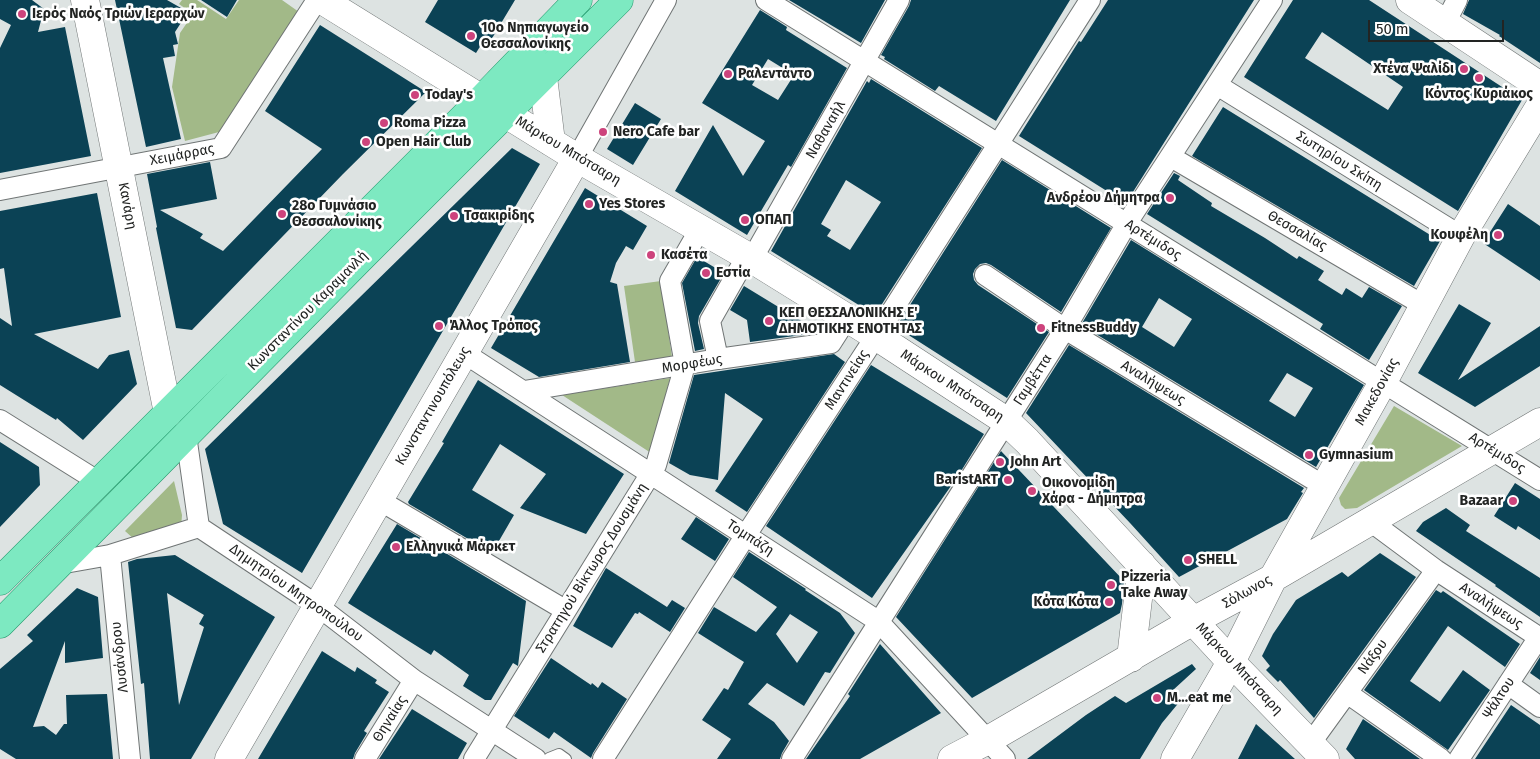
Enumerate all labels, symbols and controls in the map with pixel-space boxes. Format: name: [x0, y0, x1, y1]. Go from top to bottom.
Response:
place label: Ιερός Ναός Τριών Ιεραρχών: [32, 6, 205, 22]
marker: Ιερός Ναός Τριών Ιεραρχών: [16, 8, 28, 20]
scale bar: [1370, 10, 1506, 42]
place label: 10ο Νηπιαγωγείο Θεσσαλονίκης: [481, 20, 589, 52]
text: 50 m: [1376, 20, 1409, 38]
marker: 10ο Νηπιαγωγείο Θεσσαλονίκης: [465, 30, 477, 42]
place label: Χτένα Ψαλίδι: [1373, 61, 1454, 77]
marker: Χτένα Ψαλίδι: [1458, 63, 1470, 75]
place label: Ραλεντάντο: [738, 66, 812, 82]
marker: Ραλεντάντο: [722, 68, 734, 80]
marker: Κόντος Κυριάκος: [1473, 72, 1485, 84]
place label: Κόντος Κυριάκος: [1425, 86, 1533, 102]
place label: Today's: [425, 87, 473, 103]
marker: Today's: [409, 89, 421, 101]
street label: Ναθαναήλ: [803, 98, 849, 162]
street label: Μάρκου Μπότσαρη: [512, 113, 624, 189]
place label: Roma Pizza: [394, 115, 466, 131]
marker: Roma Pizza: [378, 117, 390, 129]
place label: Nero Cafe bar: [613, 124, 700, 140]
marker: Nero Cafe bar: [597, 126, 609, 138]
street label: Σωτηρίου Σκίπη: [1293, 128, 1385, 194]
place label: Open Hair Club: [376, 134, 471, 150]
marker: Open Hair Club: [360, 136, 372, 148]
street label: Χειμάρρας: [148, 141, 216, 169]
street label: Κανάρη: [114, 181, 140, 231]
place label: Ανδρέου Δήμητρα: [1047, 190, 1160, 206]
marker: Ανδρέου Δήμητρα: [1164, 192, 1176, 204]
place label: Yes Stores: [599, 196, 665, 212]
place label: 28ο Γυμνάσιο Θεσσαλονίκης: [292, 198, 382, 230]
marker: Yes Stores: [583, 198, 595, 210]
street label: Θεσσαλίας: [1264, 207, 1330, 255]
marker: 28ο Γυμνάσιο Θεσσαλονίκης: [276, 208, 288, 220]
place label: Τσακιρίδης: [464, 208, 534, 224]
marker: Τσακιρίδης: [448, 210, 460, 222]
place label: ΟΠΑΠ: [755, 212, 792, 228]
marker: ΟΠΑΠ: [739, 214, 751, 226]
street label: Αρτέμιδος: [1122, 216, 1184, 264]
place label: Κουφέλη: [1430, 227, 1488, 243]
marker: Κουφέλη: [1492, 229, 1504, 241]
place label: Κασέτα: [661, 247, 708, 263]
street label: Κωνσταντίνου Καραμανλή: [245, 248, 371, 374]
marker: Κασέτα: [645, 249, 657, 261]
place label: Εστία: [716, 265, 751, 281]
marker: Εστία: [700, 267, 712, 279]
place label: ΚΕΠ ΘΕΣΣΑΛΟΝΙΚΗΣ Ε' ΔΗΜΟΤΙΚΗΣ ΕΝΟΤΗΤΑΣ: [779, 305, 922, 338]
marker: ΚΕΠ ΘΕΣΣΑΛΟΝΙΚΗΣ Ε' ΔΗΜΟΤΙΚΗΣ ΕΝΟΤΗΤΑΣ: [763, 315, 775, 327]
place label: Άλλος Τρόπος: [449, 318, 538, 334]
marker: Άλλος Τρόπος: [433, 320, 445, 332]
place label: FitnessBuddy: [1051, 320, 1137, 336]
marker: FitnessBuddy: [1035, 322, 1047, 334]
street label: Κωνσταντινουπόλεως: [392, 344, 474, 468]
street label: Μάρκου Μπότσαρη: [897, 346, 1007, 426]
street label: Μαντινείας: [821, 347, 873, 413]
street label: Μορφέως: [660, 351, 724, 377]
street label: Γαμβέττα: [1010, 351, 1056, 409]
street label: Μακεδονίας: [1352, 355, 1402, 429]
street label: Αναλήψεως: [1118, 357, 1188, 409]
street label: Αρτέμιδος: [1466, 429, 1528, 477]
place label: Gymnasium: [1319, 447, 1393, 463]
marker: Gymnasium: [1303, 449, 1315, 461]
place label: John Art: [1010, 454, 1061, 470]
marker: John Art: [994, 456, 1006, 468]
place label: BaristART: [936, 472, 998, 488]
marker: BaristART: [1002, 474, 1014, 486]
place label: Οικονομίδη Χάρα - Δήμητρα: [1042, 475, 1143, 508]
street label: Στρατηγού Βίκτωρος Δουσμάνη: [533, 480, 651, 656]
marker: Οικονομίδη Χάρα - Δήμητρα: [1026, 485, 1038, 497]
place label: Bazaar: [1460, 493, 1503, 509]
marker: Bazaar: [1507, 495, 1519, 507]
street label: Τομπάζη: [723, 517, 777, 559]
place label: Ελληνικά Μάρκετ: [406, 539, 515, 555]
street label: Δημητρίου Μητροπούλου: [226, 540, 366, 646]
marker: Ελληνικά Μάρκετ: [390, 541, 402, 553]
place label: SHELL: [1198, 552, 1237, 568]
marker: SHELL: [1182, 554, 1194, 566]
place label: Pizzeria Take Away: [1121, 569, 1187, 602]
street label: Σόλωνος: [1219, 572, 1275, 612]
marker: Pizzeria Take Away: [1105, 579, 1117, 591]
street label: Αναλήψεως: [1456, 579, 1526, 633]
place label: Κότα Κότα: [1034, 594, 1099, 610]
marker: Κότα Κότα: [1103, 596, 1115, 608]
street label: Μάρκου Μπότσαρη: [1192, 619, 1286, 719]
street label: Λυσάνδρου: [108, 620, 132, 694]
street label: Νάξου: [1355, 636, 1391, 678]
street label: Ψάλτου: [1479, 674, 1519, 722]
place label: M...eat me: [1167, 690, 1231, 706]
marker: M...eat me: [1151, 692, 1163, 704]
street label: Θηναίας: [369, 693, 411, 745]

